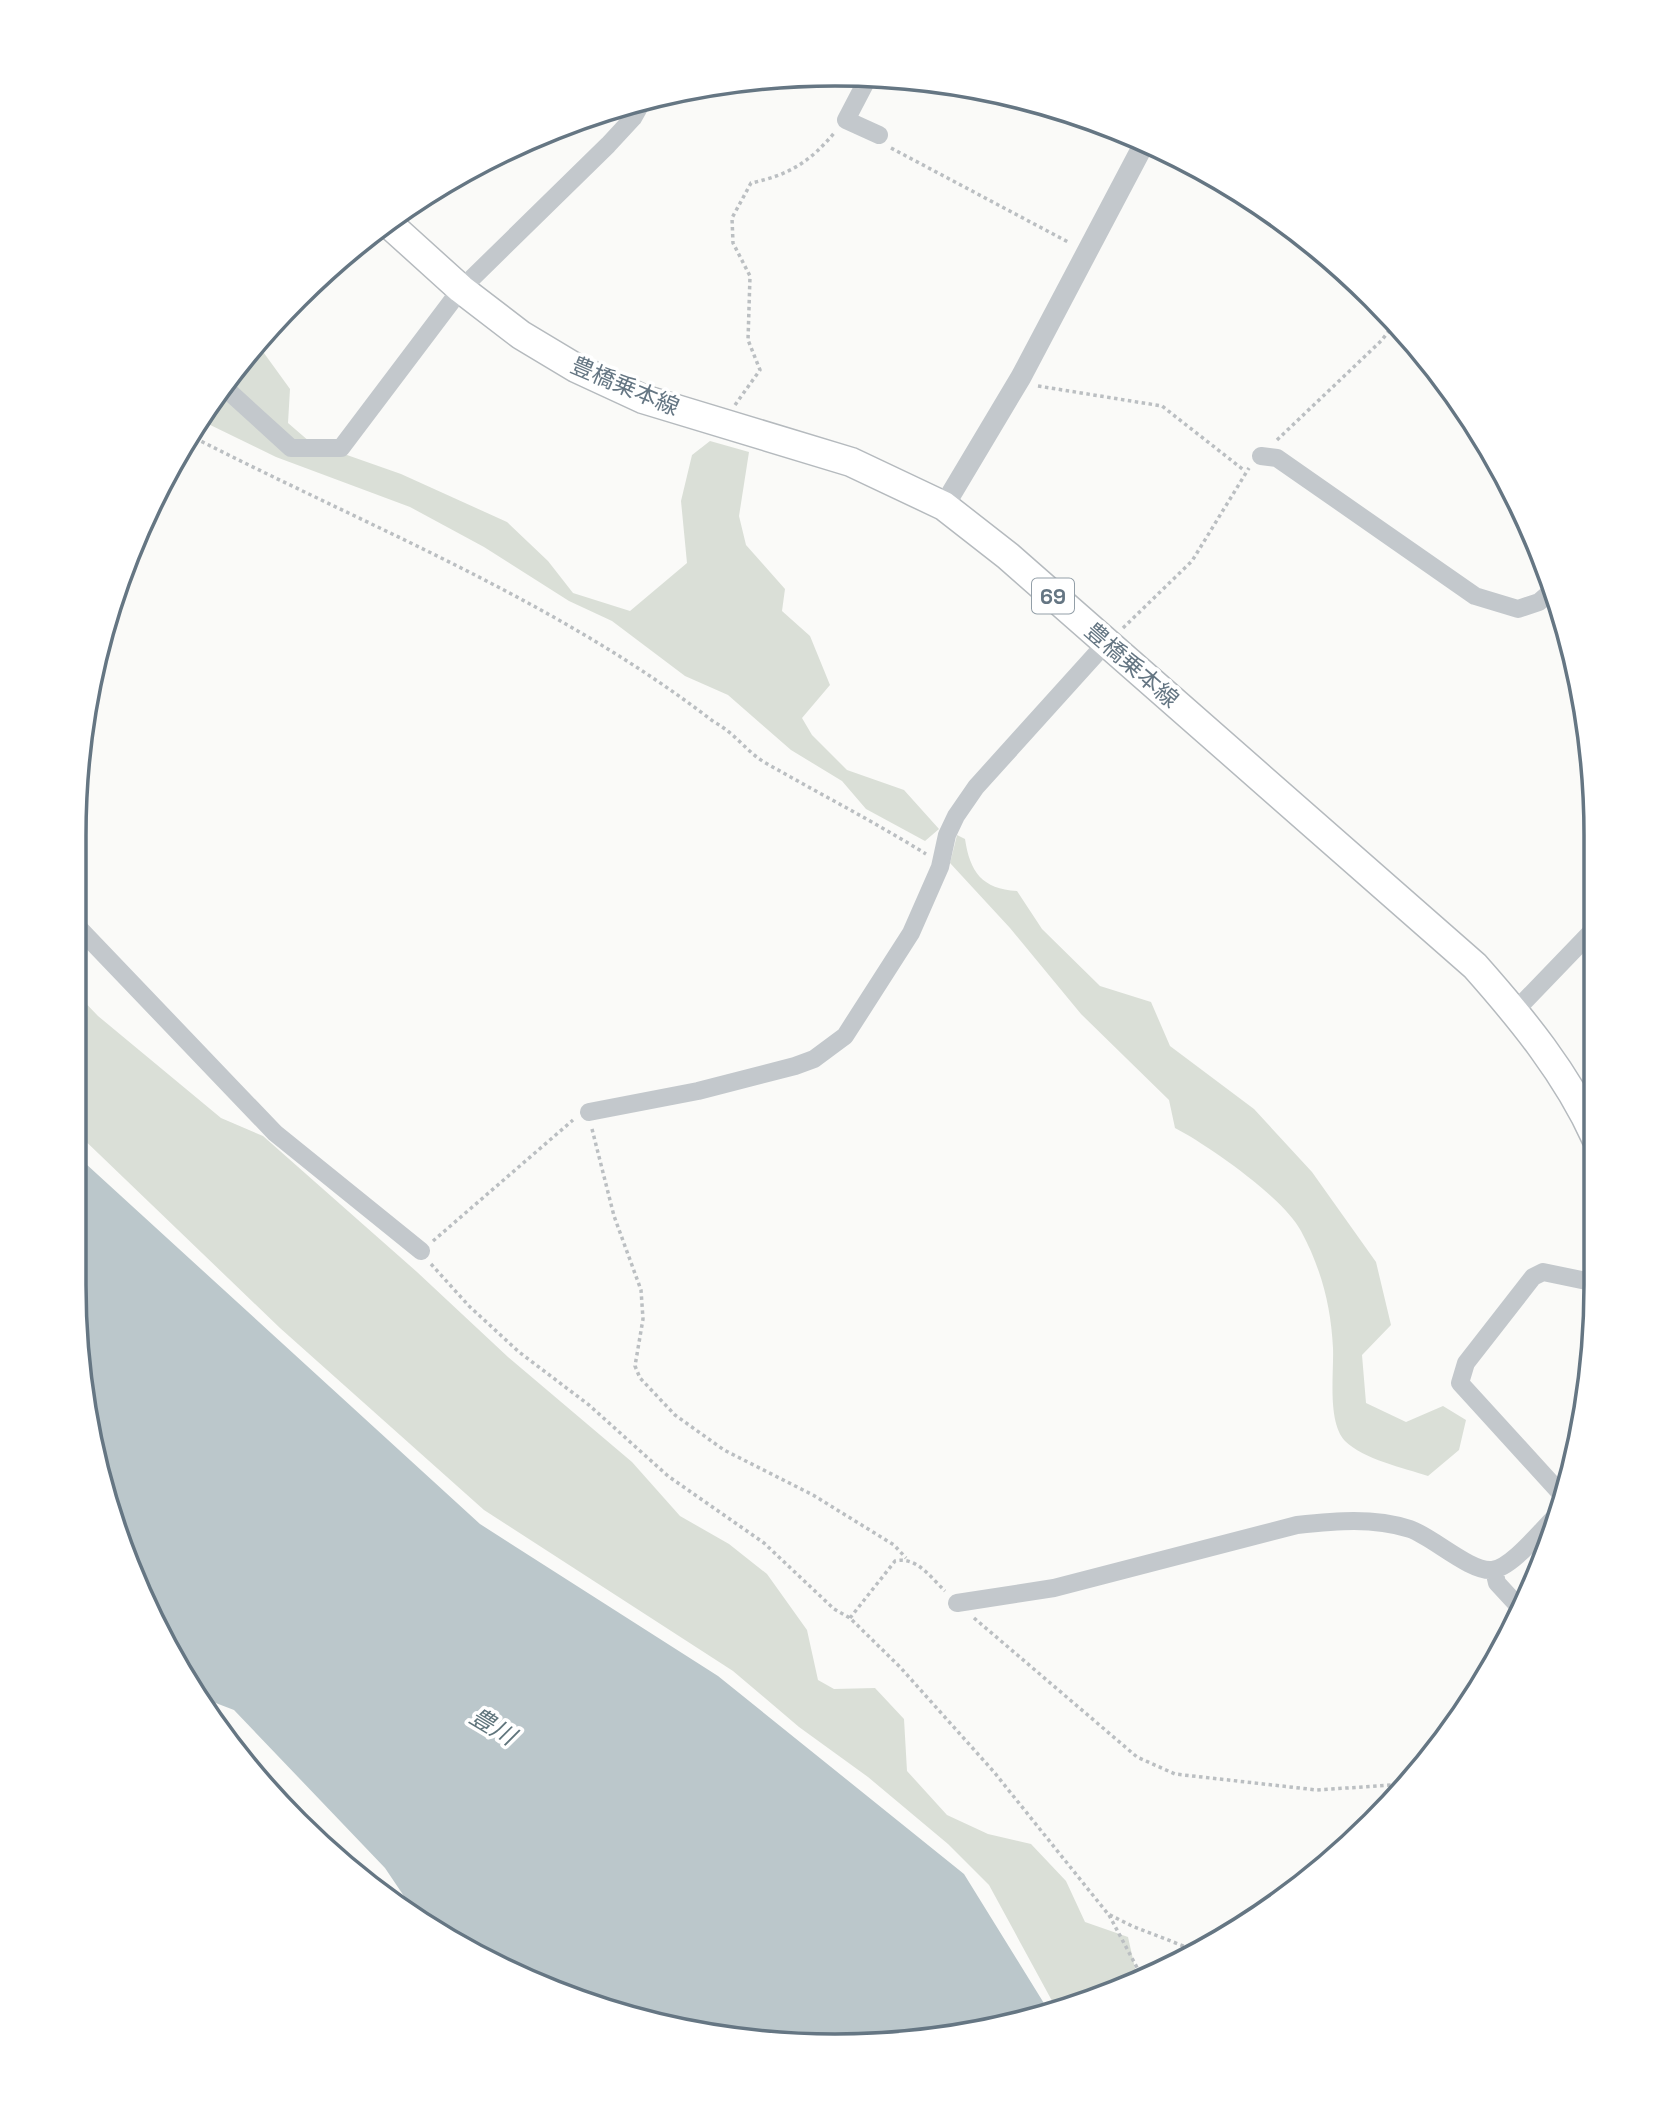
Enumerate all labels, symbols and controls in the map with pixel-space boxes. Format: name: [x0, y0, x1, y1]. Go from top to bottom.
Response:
street label: 豊橋乗本線: [566, 350, 684, 422]
road number: 69: [1032, 578, 1074, 614]
street label: 豊橋乗本線: [1079, 616, 1185, 714]
water label: 豊川: [464, 1700, 524, 1753]

